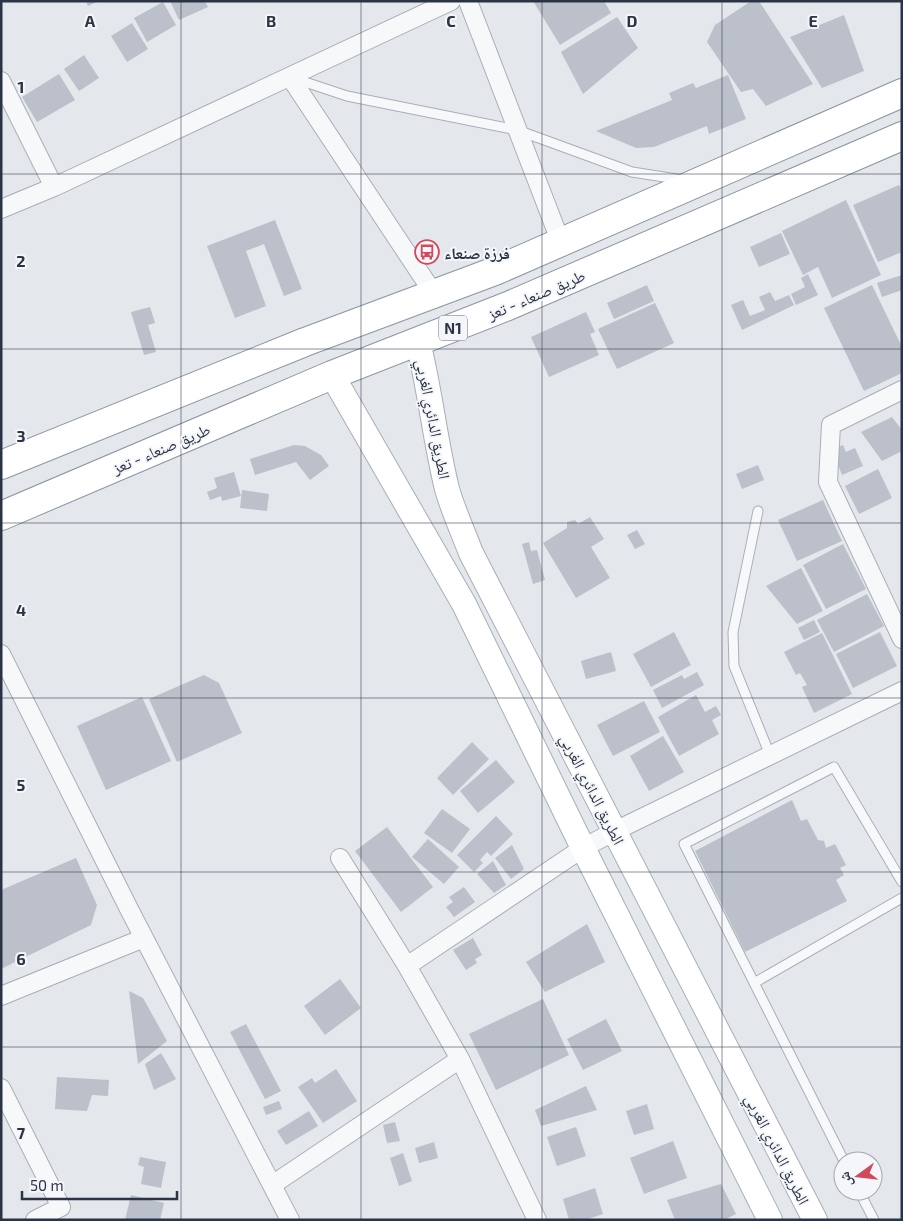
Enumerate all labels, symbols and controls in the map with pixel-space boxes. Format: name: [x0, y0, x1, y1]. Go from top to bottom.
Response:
text: A: [85, 11, 96, 30]
text: B: [266, 11, 276, 30]
text: C: [446, 11, 456, 30]
text: D: [627, 11, 638, 30]
text: E: [808, 11, 818, 30]
text: 1: [18, 77, 24, 96]
bus stop icon: فرزة صنعاء: [414, 239, 440, 265]
place label: فرزة صنعاء: [444, 243, 510, 262]
text: 2: [16, 251, 26, 270]
street label: طريق صنعاء - تعز: [483, 265, 588, 325]
road number: N1: [439, 316, 467, 340]
street label: الطريق الدائري الغربي: [409, 357, 455, 481]
street label: طريق صنعاء - تعز: [108, 419, 213, 479]
text: 3: [16, 426, 26, 445]
text: 4: [16, 600, 26, 619]
street label: الطريق الدائري الغربي: [553, 730, 629, 849]
text: 5: [17, 775, 26, 794]
text: 6: [16, 949, 26, 968]
street label: الطريق الدائري الغربي: [738, 1090, 814, 1209]
text: 7: [17, 1123, 26, 1142]
north arrow: [833, 1151, 883, 1201]
scale bar: [22, 1168, 178, 1200]
text: ش: [835, 1170, 856, 1189]
text: 50 m: [30, 1176, 64, 1194]

